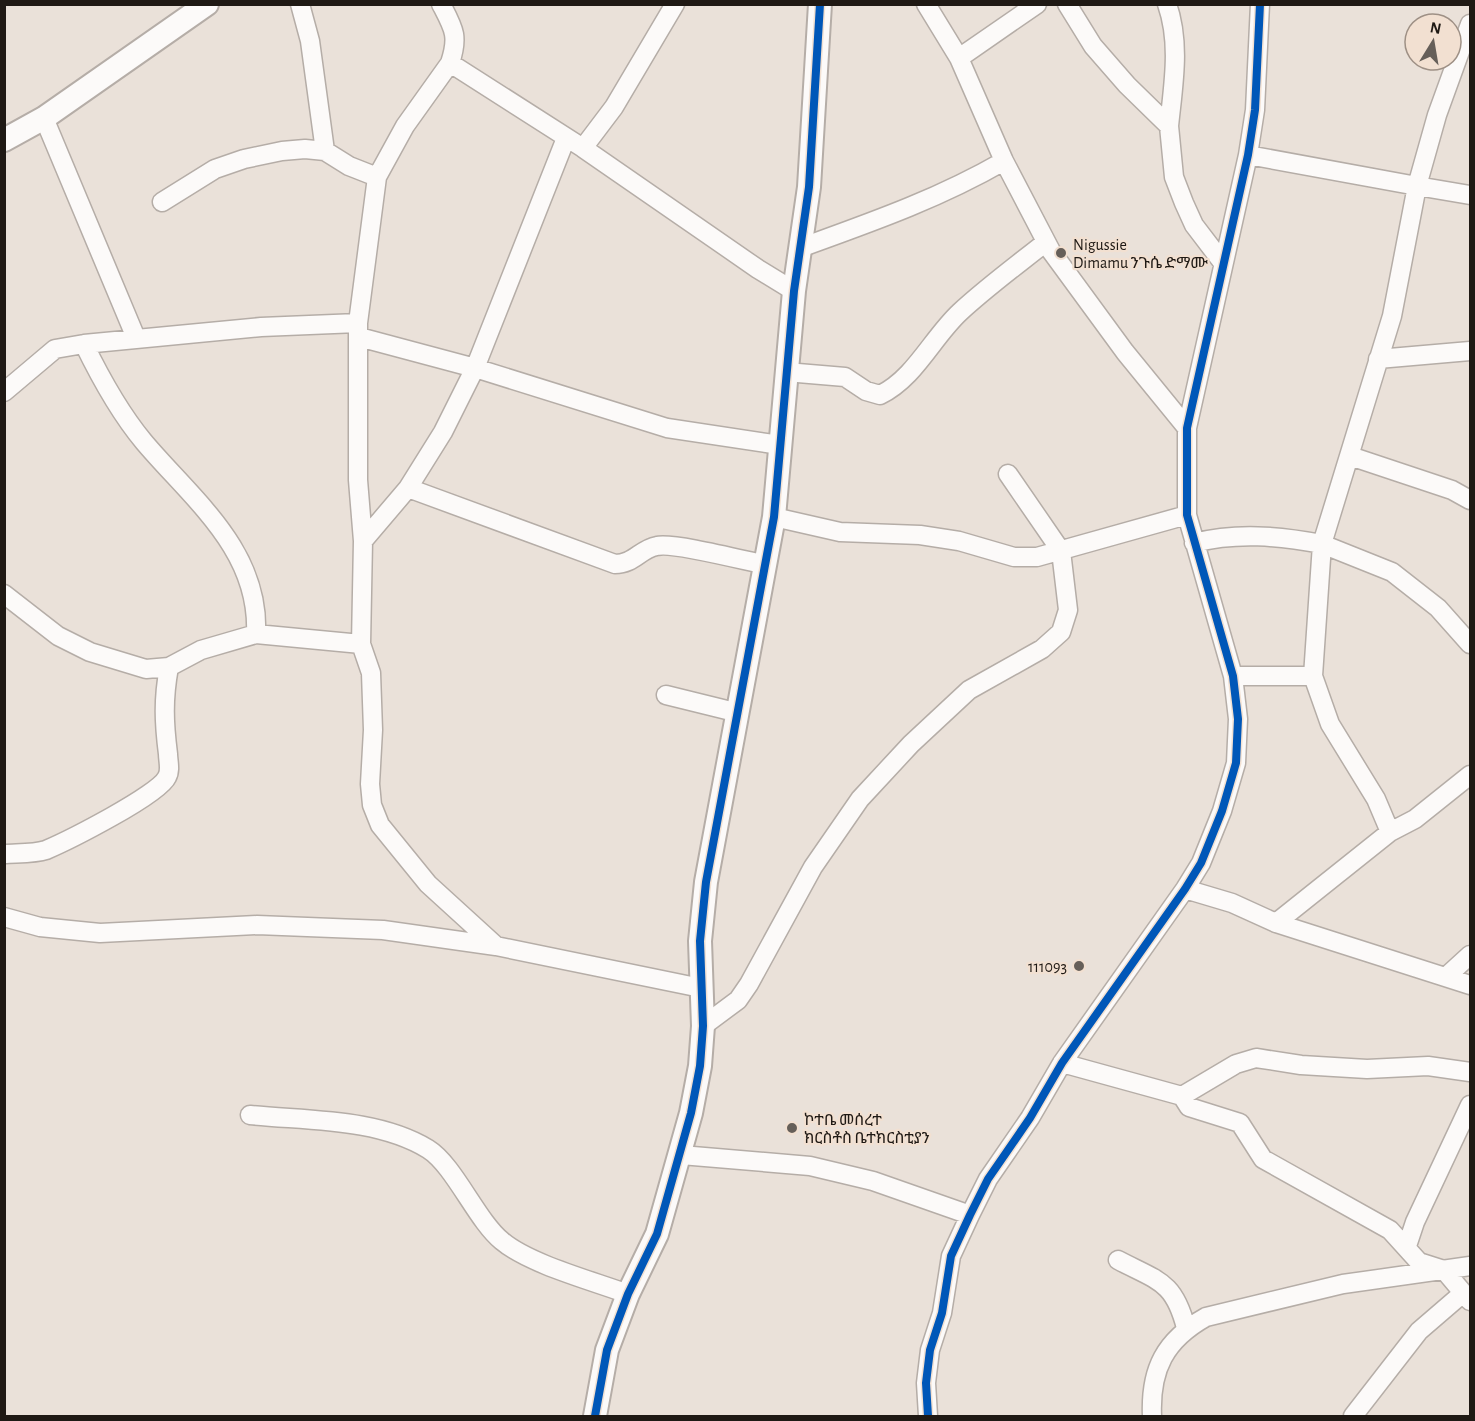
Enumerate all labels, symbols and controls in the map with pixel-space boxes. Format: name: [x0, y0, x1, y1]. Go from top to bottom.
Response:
north arrow: [1403, 12, 1463, 72]
text: N: [1429, 19, 1443, 37]
place label: Nigussie Dimamu ንጉሴ ድማሙ: [1073, 237, 1208, 271]
marker: Nigussie Dimamu ንጉሴ ድማሙ: [1054, 246, 1068, 260]
place label: 111093: [1028, 959, 1067, 975]
marker: 111093: [1072, 959, 1086, 973]
place label: ኮተቤ መሰረተ ክርስቶስ ቤተክርስቲያን: [804, 1112, 930, 1146]
marker: ኮተቤ መሰረተ ክርስቶስ ቤተክርስቲያን: [785, 1121, 799, 1135]

